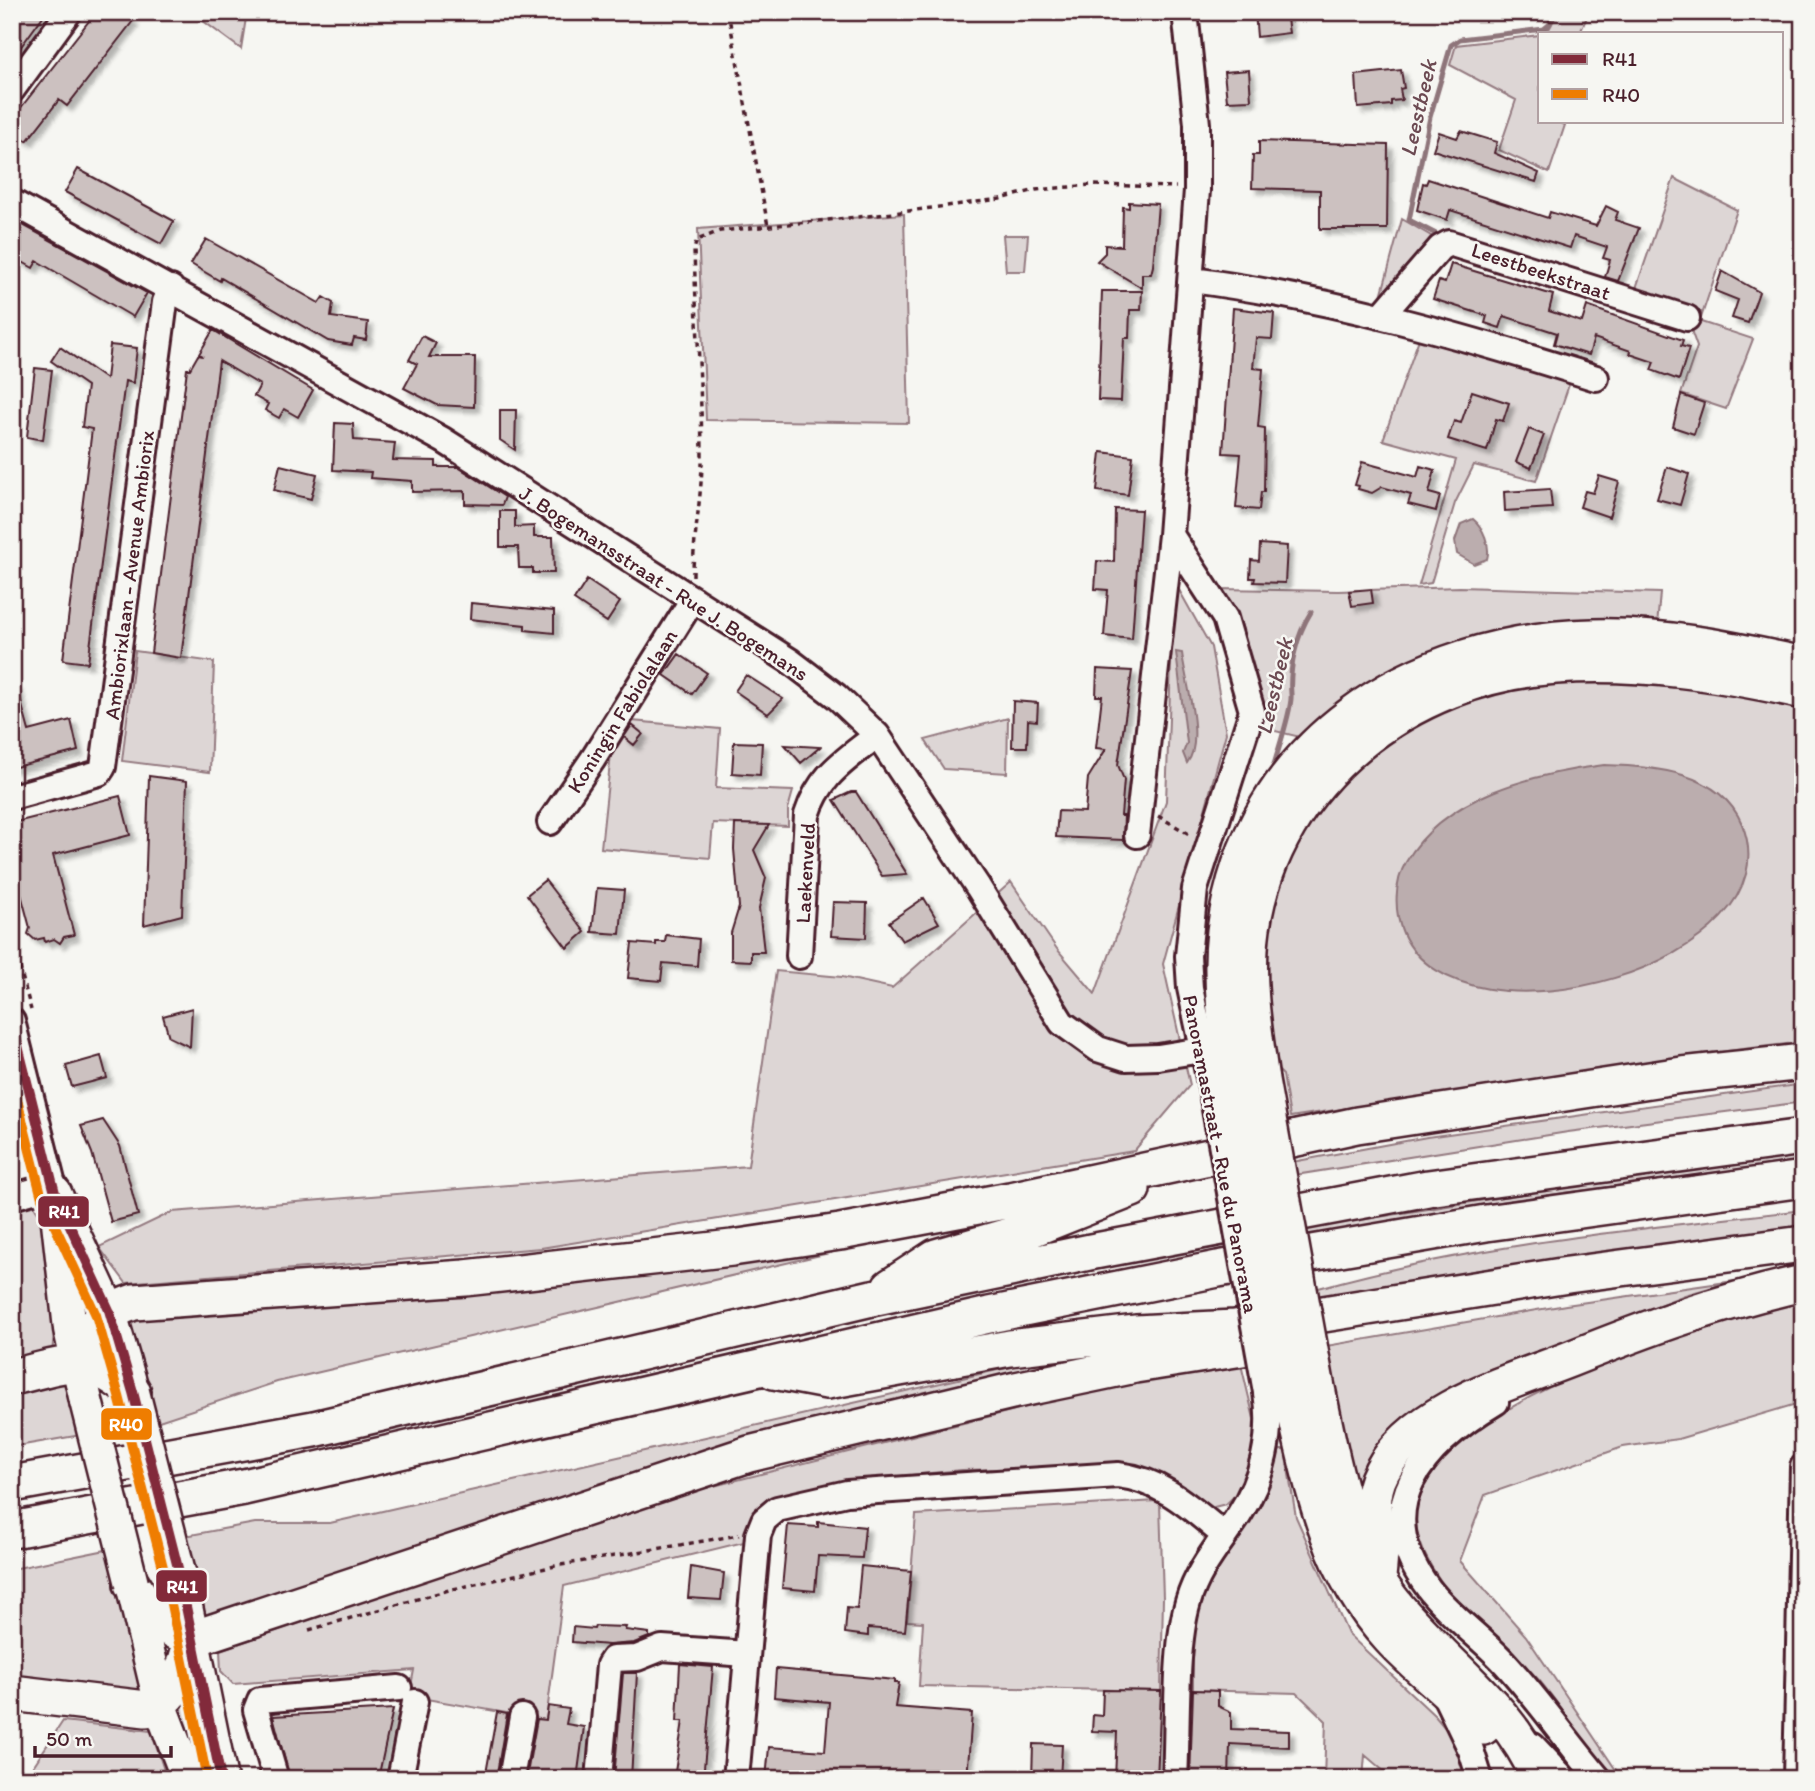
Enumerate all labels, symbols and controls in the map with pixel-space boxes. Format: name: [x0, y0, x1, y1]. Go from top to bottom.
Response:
legend: [1538, 32, 1784, 122]
text: R41: [1602, 46, 1637, 71]
water label: Leestbeek: [1393, 56, 1443, 159]
text: R40: [1602, 82, 1640, 107]
street label: Leestbeekstraat: [1468, 237, 1614, 305]
street label: Ambiorixlaan - Avenue Ambiorix: [99, 428, 159, 721]
street label: J. Bogemansstraat - Rue J. Bogemans: [515, 480, 813, 686]
street label: Koningin Fabiolalaan: [561, 624, 683, 798]
water label: Leestbeek: [1249, 634, 1299, 737]
street label: Laekenveld: [790, 822, 820, 924]
street label: Panoramastraat - Rue du Panorama: [1178, 993, 1264, 1315]
line badge: R41: [37, 1195, 90, 1228]
text: R41: [48, 1200, 80, 1223]
line badge: R40: [100, 1407, 153, 1441]
text: R40: [109, 1413, 144, 1436]
line badge: R41: [155, 1569, 208, 1603]
text: R41: [166, 1575, 198, 1598]
scale bar: [35, 1714, 172, 1758]
text: 50 m: [46, 1726, 93, 1751]

